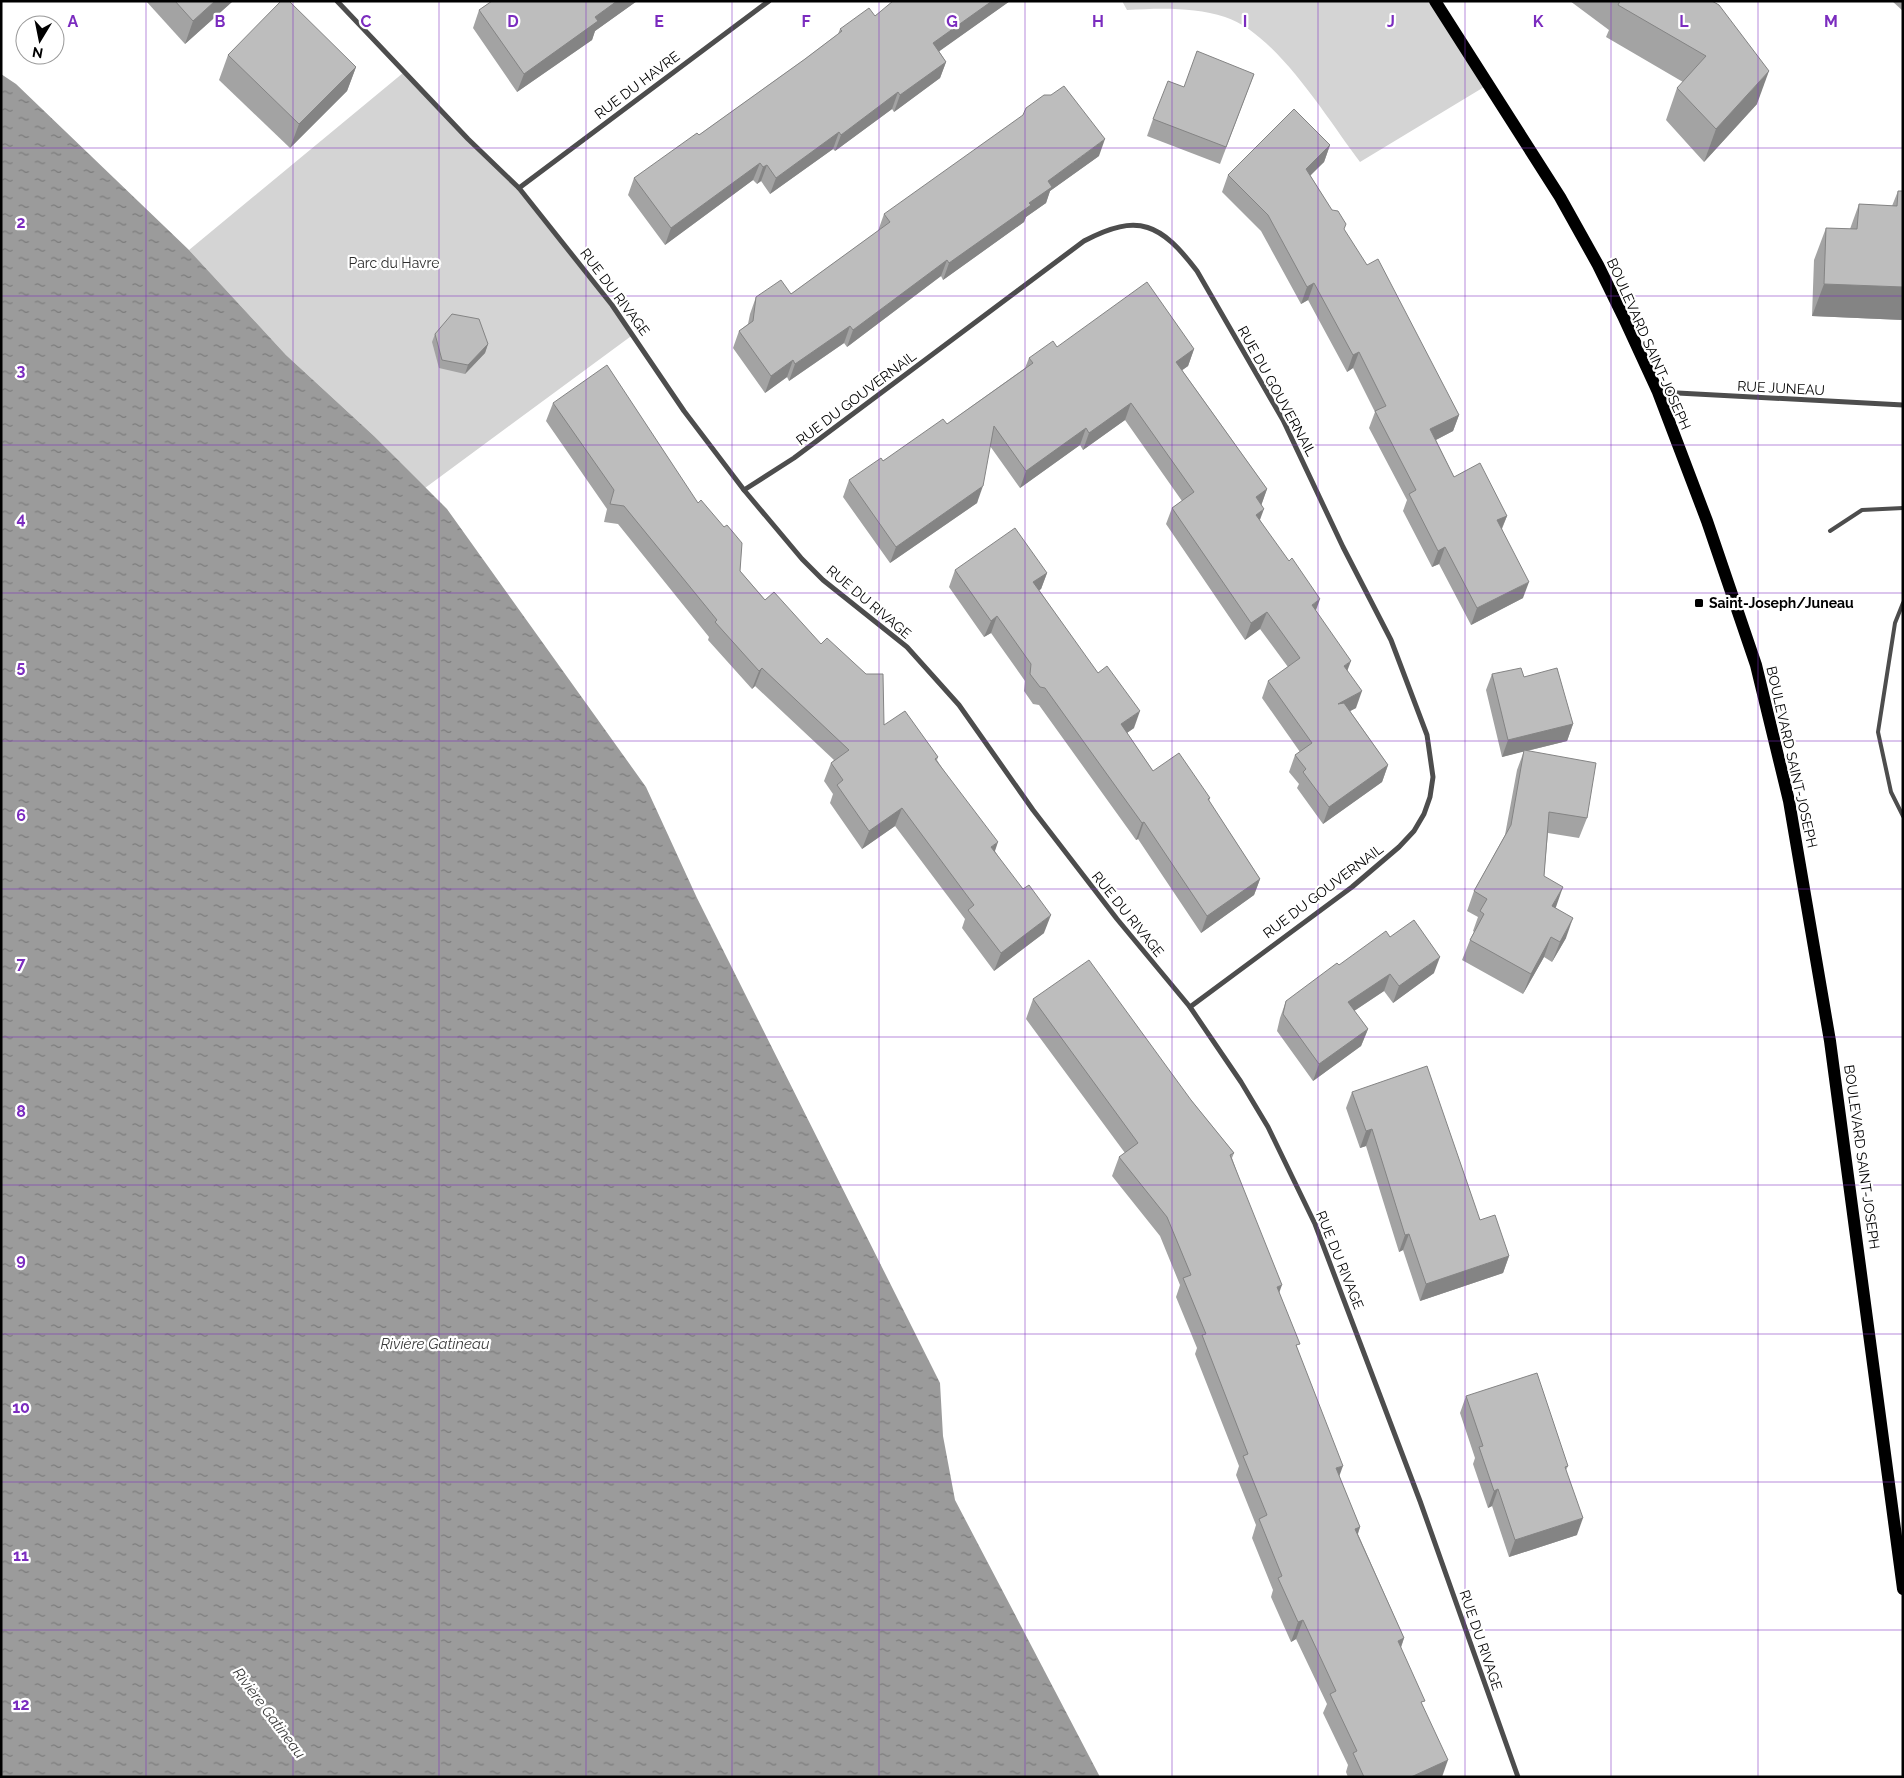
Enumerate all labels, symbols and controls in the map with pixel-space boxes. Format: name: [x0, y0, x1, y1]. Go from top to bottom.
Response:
text: A: [68, 12, 79, 31]
text: B: [215, 12, 226, 31]
text: C: [361, 12, 372, 31]
text: D: [507, 12, 519, 31]
text: E: [654, 12, 664, 31]
text: F: [801, 12, 811, 31]
text: G: [946, 12, 958, 31]
text: H: [1092, 12, 1104, 31]
text: I: [1243, 12, 1247, 31]
text: J: [1387, 12, 1395, 31]
text: K: [1533, 12, 1544, 31]
text: L: [1679, 12, 1689, 31]
text: M: [1824, 12, 1838, 31]
north arrow: [15, 15, 65, 65]
text: N: [31, 44, 44, 62]
street label: RUE DU HAVRE: [591, 48, 683, 122]
text: 2: [16, 213, 26, 232]
street label: RUE DU RIVAGE: [577, 245, 653, 339]
park label: Parc du Havre: [349, 255, 439, 271]
street label: BOULEVARD SAINT-JOSEPH: [1604, 256, 1694, 432]
street label: RUE DU GOUVERNAIL: [1235, 323, 1319, 459]
street label: RUE DU GOUVERNAIL: [793, 348, 919, 448]
text: 3: [17, 361, 26, 380]
street label: RUE JUNEAU: [1737, 378, 1825, 398]
text: 4: [16, 509, 26, 528]
street label: RUE DU RIVAGE: [824, 562, 914, 642]
place label: Saint-Joseph/Juneau: [1709, 595, 1854, 611]
marker: Saint-Joseph/Juneau: [1693, 597, 1705, 609]
text: 5: [17, 657, 26, 676]
street label: BOULEVARD SAINT-JOSEPH: [1763, 665, 1821, 849]
text: 6: [16, 806, 26, 825]
street label: RUE DU GOUVERNAIL: [1260, 841, 1386, 941]
street label: RUE DU RIVAGE: [1089, 868, 1167, 960]
text: 7: [17, 954, 26, 973]
street label: BOULEVARD SAINT-JOSEPH: [1841, 1064, 1883, 1250]
text: 8: [16, 1102, 26, 1121]
street label: RUE DU RIVAGE: [1313, 1208, 1367, 1312]
text: 9: [16, 1250, 26, 1269]
water label: Rivière Gatineau: [381, 1335, 490, 1353]
text: 10: [12, 1398, 30, 1417]
text: 11: [13, 1546, 29, 1565]
street label: RUE DU RIVAGE: [1456, 1588, 1506, 1692]
water label: Rivière Gatineau: [229, 1664, 309, 1762]
text: 12: [13, 1695, 29, 1714]

